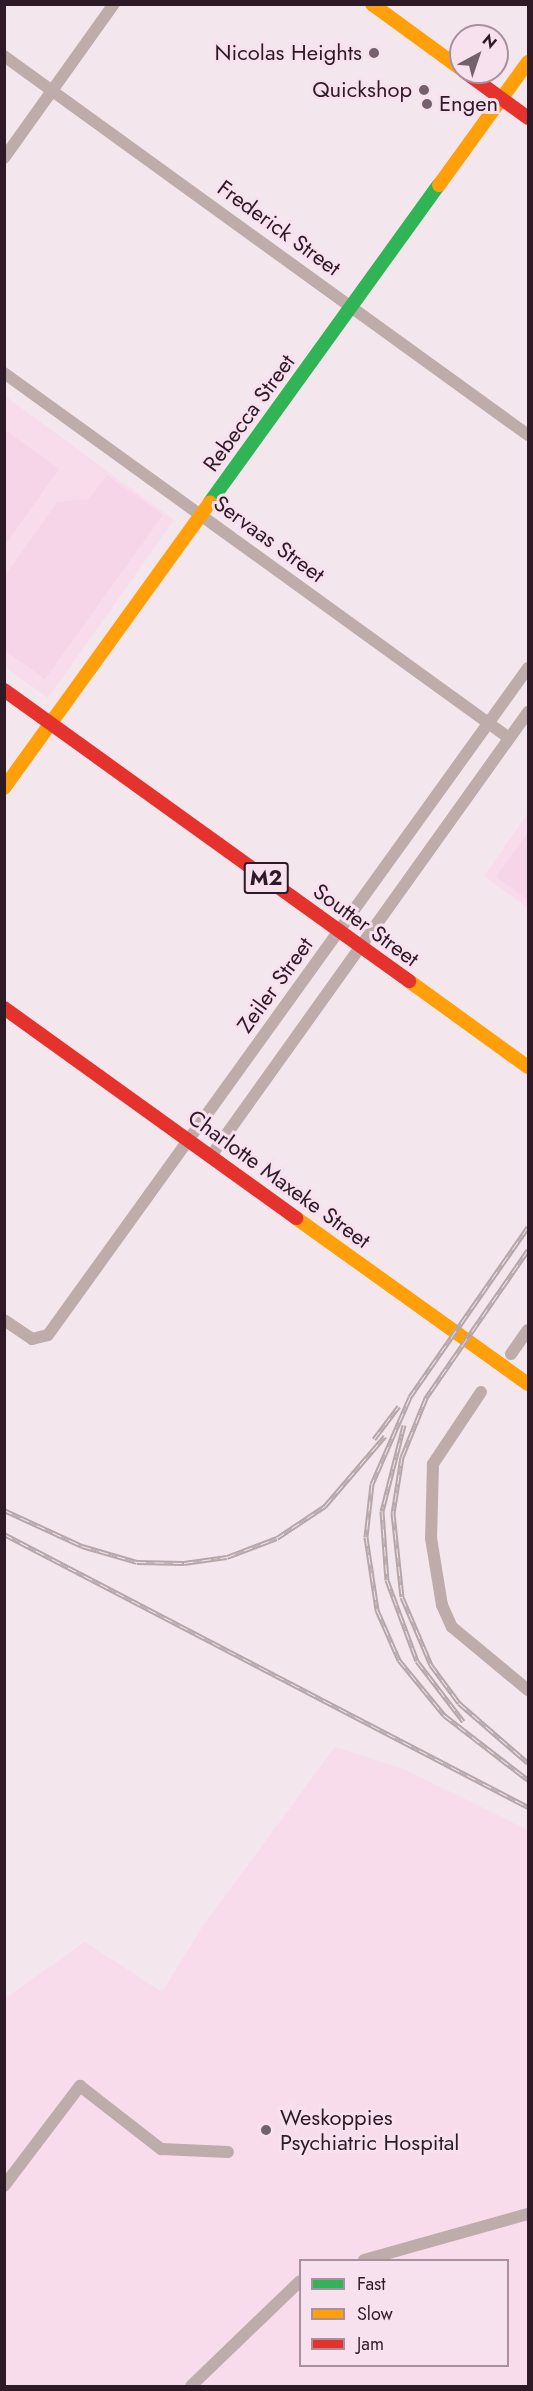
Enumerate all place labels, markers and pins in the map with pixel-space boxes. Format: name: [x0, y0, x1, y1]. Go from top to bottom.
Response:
place label: Nicolas Heights: [215, 40, 362, 66]
marker: Nicolas Heights: [367, 46, 381, 60]
place label: Quickshop: [312, 77, 412, 103]
marker: Quickshop: [417, 83, 431, 97]
place label: Engen: [439, 91, 498, 117]
marker: Engen: [420, 97, 434, 111]
place label: Weskoppies Psychiatric Hospital: [280, 2104, 459, 2156]
marker: Weskoppies Psychiatric Hospital: [257, 2121, 275, 2139]

